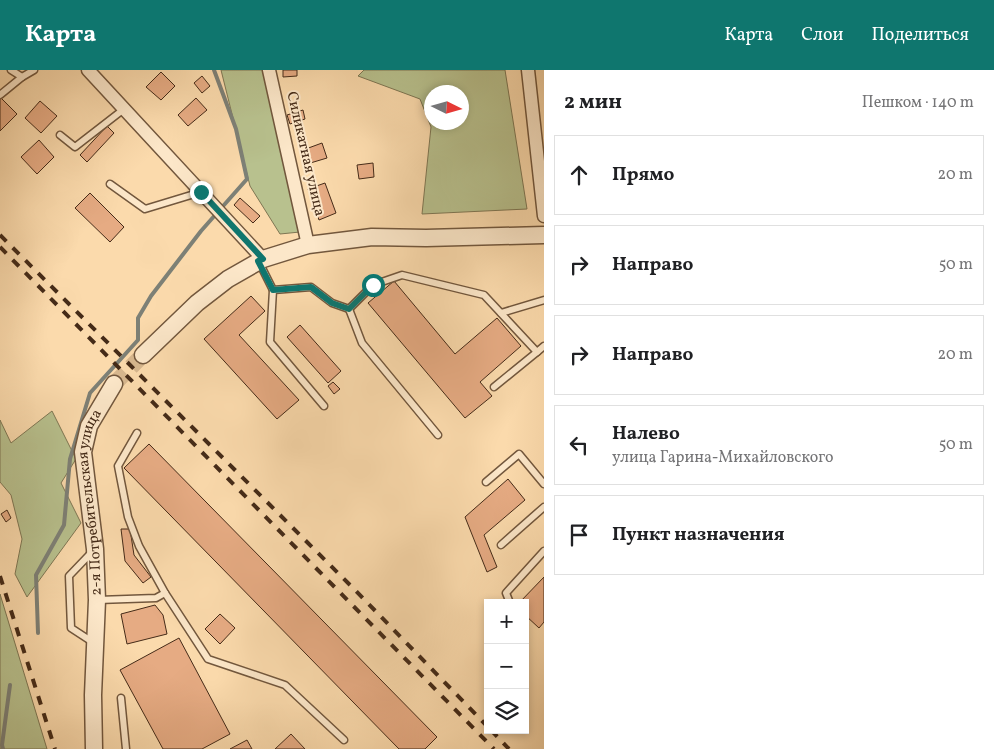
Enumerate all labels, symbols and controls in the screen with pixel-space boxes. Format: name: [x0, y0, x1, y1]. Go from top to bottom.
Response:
text: Карта: [25, 18, 96, 52]
text: Карта: [725, 23, 773, 48]
text: Слои: [801, 23, 843, 48]
text: Поделиться: [871, 23, 969, 48]
north arrow: [424, 85, 469, 130]
text: 2 мин: [564, 88, 622, 117]
street label: Силикатная улица: [280, 90, 330, 218]
text: Пешком · 140 m: [862, 92, 974, 114]
icon: ahead: [565, 161, 593, 189]
text: Прямо: [612, 162, 674, 188]
text: 20 m: [938, 164, 973, 186]
route end: [190, 181, 213, 204]
icon: right: [565, 251, 593, 279]
text: Направо: [612, 252, 694, 278]
text: 50 m: [939, 254, 973, 276]
route start: [362, 274, 385, 297]
icon: right: [565, 341, 593, 369]
text: Направо: [612, 342, 694, 368]
text: 20 m: [938, 344, 973, 366]
street label: 2-я Потребительская улица: [73, 405, 107, 596]
text: Налево: [612, 421, 680, 447]
icon: left: [565, 431, 593, 459]
text: 50 m: [939, 434, 973, 456]
text: улица Гарина-Михайловского: [612, 447, 834, 469]
icon: arrive: [565, 521, 593, 549]
text: Пункт назначения: [612, 522, 785, 548]
map controls: [484, 599, 529, 734]
button: +: [484, 599, 529, 644]
button: −: [484, 644, 529, 689]
button: layers: [484, 689, 529, 734]

